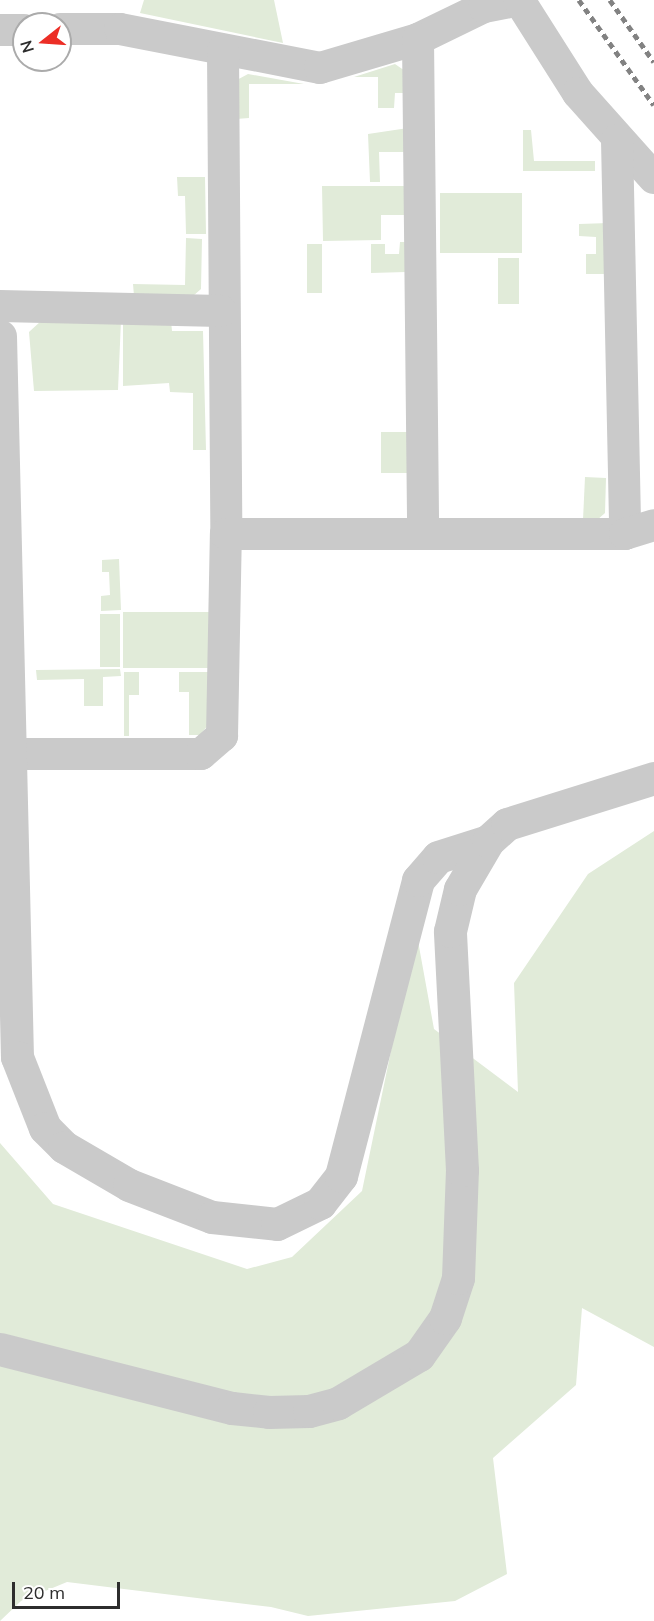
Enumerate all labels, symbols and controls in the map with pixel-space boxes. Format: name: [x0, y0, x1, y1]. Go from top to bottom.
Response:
north arrow: [12, 12, 72, 72]
text: N: [15, 38, 38, 55]
scale bar: [15, 1570, 123, 1608]
text: 20 m: [23, 1581, 65, 1604]

